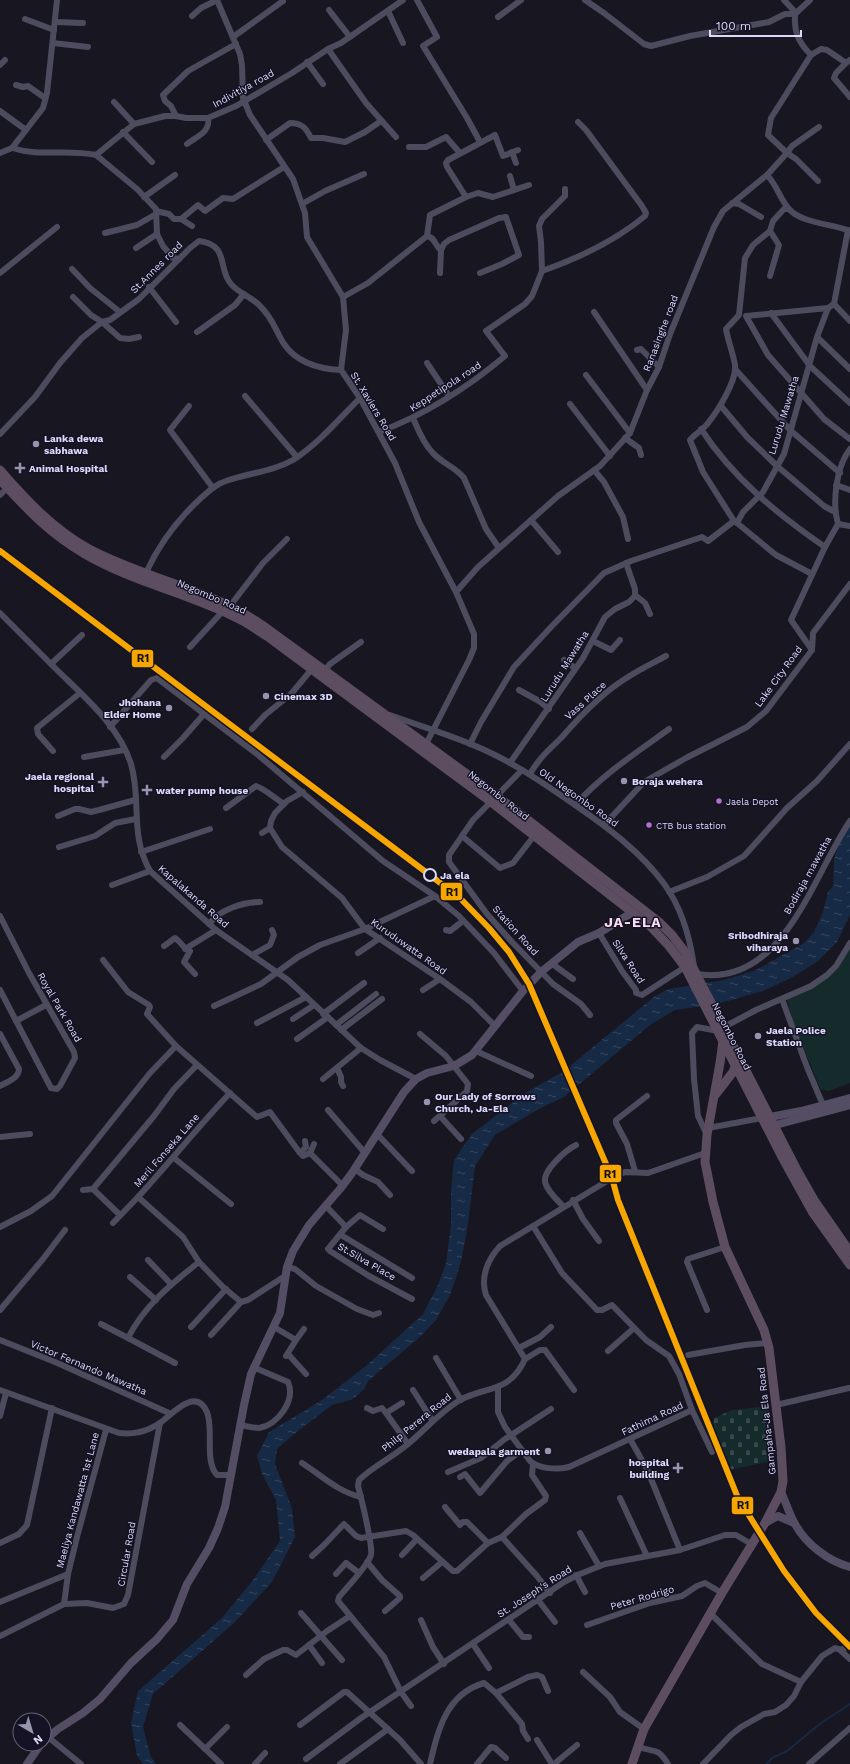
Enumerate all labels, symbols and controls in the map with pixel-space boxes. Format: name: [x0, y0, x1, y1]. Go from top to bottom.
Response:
scale bar: [710, 12, 801, 38]
text: 100 m: [716, 19, 751, 33]
street label: Indivitiya road: [211, 67, 276, 110]
street label: St.Annes road: [128, 239, 185, 296]
street label: Ranasinghe road: [641, 293, 680, 373]
street label: Keppetipola road: [407, 359, 483, 414]
street label: St. Xaviers Road: [349, 370, 399, 443]
street label: Lurudu Mawatha: [766, 374, 801, 456]
place label: Lanka dewa sabhawa: [44, 433, 104, 456]
marker: Lanka dewa sabhawa: [31, 439, 41, 449]
marker: Animal Hospital: [14, 462, 26, 474]
place label: Animal Hospital: [29, 463, 108, 474]
street label: Negombo Road: [176, 577, 248, 616]
street label: Lurudu Mawatha: [538, 628, 591, 704]
street label: Lake City Road: [753, 644, 804, 709]
line badge: R1: [131, 649, 154, 668]
text: R1: [137, 652, 149, 665]
street label: Vass Place: [562, 679, 608, 722]
marker: Cinemax 3D: [261, 691, 271, 701]
place label: Cinemax 3D: [274, 691, 333, 702]
place label: Jhohana Elder Home: [104, 697, 161, 720]
marker: Jhohana Elder Home: [164, 703, 174, 713]
street label: Old Negombo Road: [537, 766, 620, 829]
street label: Negombo Road: [466, 768, 531, 823]
place label: Jaela regional hospital: [25, 771, 95, 794]
marker: Jaela regional hospital: [97, 776, 109, 788]
marker: Boraja wehera: [619, 776, 629, 786]
place label: Boraja wehera: [632, 776, 703, 787]
marker: water pump house: [141, 784, 153, 796]
place label: water pump house: [156, 785, 248, 796]
marker: Jaela Depot: [714, 796, 724, 806]
place label: Jaela Depot: [726, 797, 779, 807]
marker: CTB bus station: [644, 820, 654, 830]
place label: CTB bus station: [656, 821, 726, 831]
street label: Bodiraja mawatha: [781, 834, 834, 916]
street label: Kapalakanda Road: [156, 863, 231, 930]
marker: Ja ela: [423, 868, 437, 882]
place label: Ja ela: [440, 870, 470, 881]
line badge: R1: [440, 882, 463, 901]
text: R1: [446, 886, 458, 899]
street label: Station Road: [490, 903, 541, 957]
district label: JA-ELA: [604, 914, 662, 930]
street label: Kuruduwatta Road: [369, 916, 449, 977]
place label: Sribodhiraja viharaya: [728, 930, 788, 953]
marker: Sribodhiraja viharaya: [791, 936, 801, 946]
street label: Silva Road: [610, 937, 647, 985]
street label: Royal Park Road: [35, 971, 84, 1044]
street label: Negombo Road: [710, 1001, 753, 1072]
place label: Jaela Police Station: [766, 1025, 826, 1048]
marker: Jaela Police Station: [753, 1031, 763, 1041]
place label: Our Lady of Sorrows Church, Ja-Ela: [435, 1091, 536, 1114]
marker: Our Lady of Sorrows Church, Ja-Ela: [422, 1097, 432, 1107]
street label: Meril Fonseka Lane: [131, 1111, 201, 1189]
line badge: R1: [599, 1164, 622, 1183]
text: R1: [604, 1168, 616, 1181]
street label: St.Silva Place: [336, 1240, 398, 1283]
street label: Victor Fernando Mawatha: [29, 1338, 149, 1397]
street label: Gampaha-Ja Ela Road: [755, 1367, 778, 1475]
street label: Philp Perera Road: [379, 1391, 453, 1454]
street label: Fathima Road: [620, 1399, 685, 1438]
street label: Maeliya Kandawatta 1st Lane: [54, 1431, 101, 1569]
place label: wedapala garment: [448, 1446, 541, 1457]
marker: wedapala garment: [543, 1446, 553, 1456]
place label: hospital building: [629, 1457, 670, 1480]
marker: hospital building: [672, 1462, 684, 1474]
line badge: R1: [731, 1496, 754, 1515]
text: R1: [737, 1499, 749, 1512]
street label: Circular Road: [115, 1521, 138, 1587]
street label: St. Joseph's Road: [495, 1563, 574, 1620]
street label: Peter Rodrigo: [609, 1583, 675, 1612]
north arrow: [12, 1712, 52, 1752]
text: N: [31, 1732, 45, 1747]

